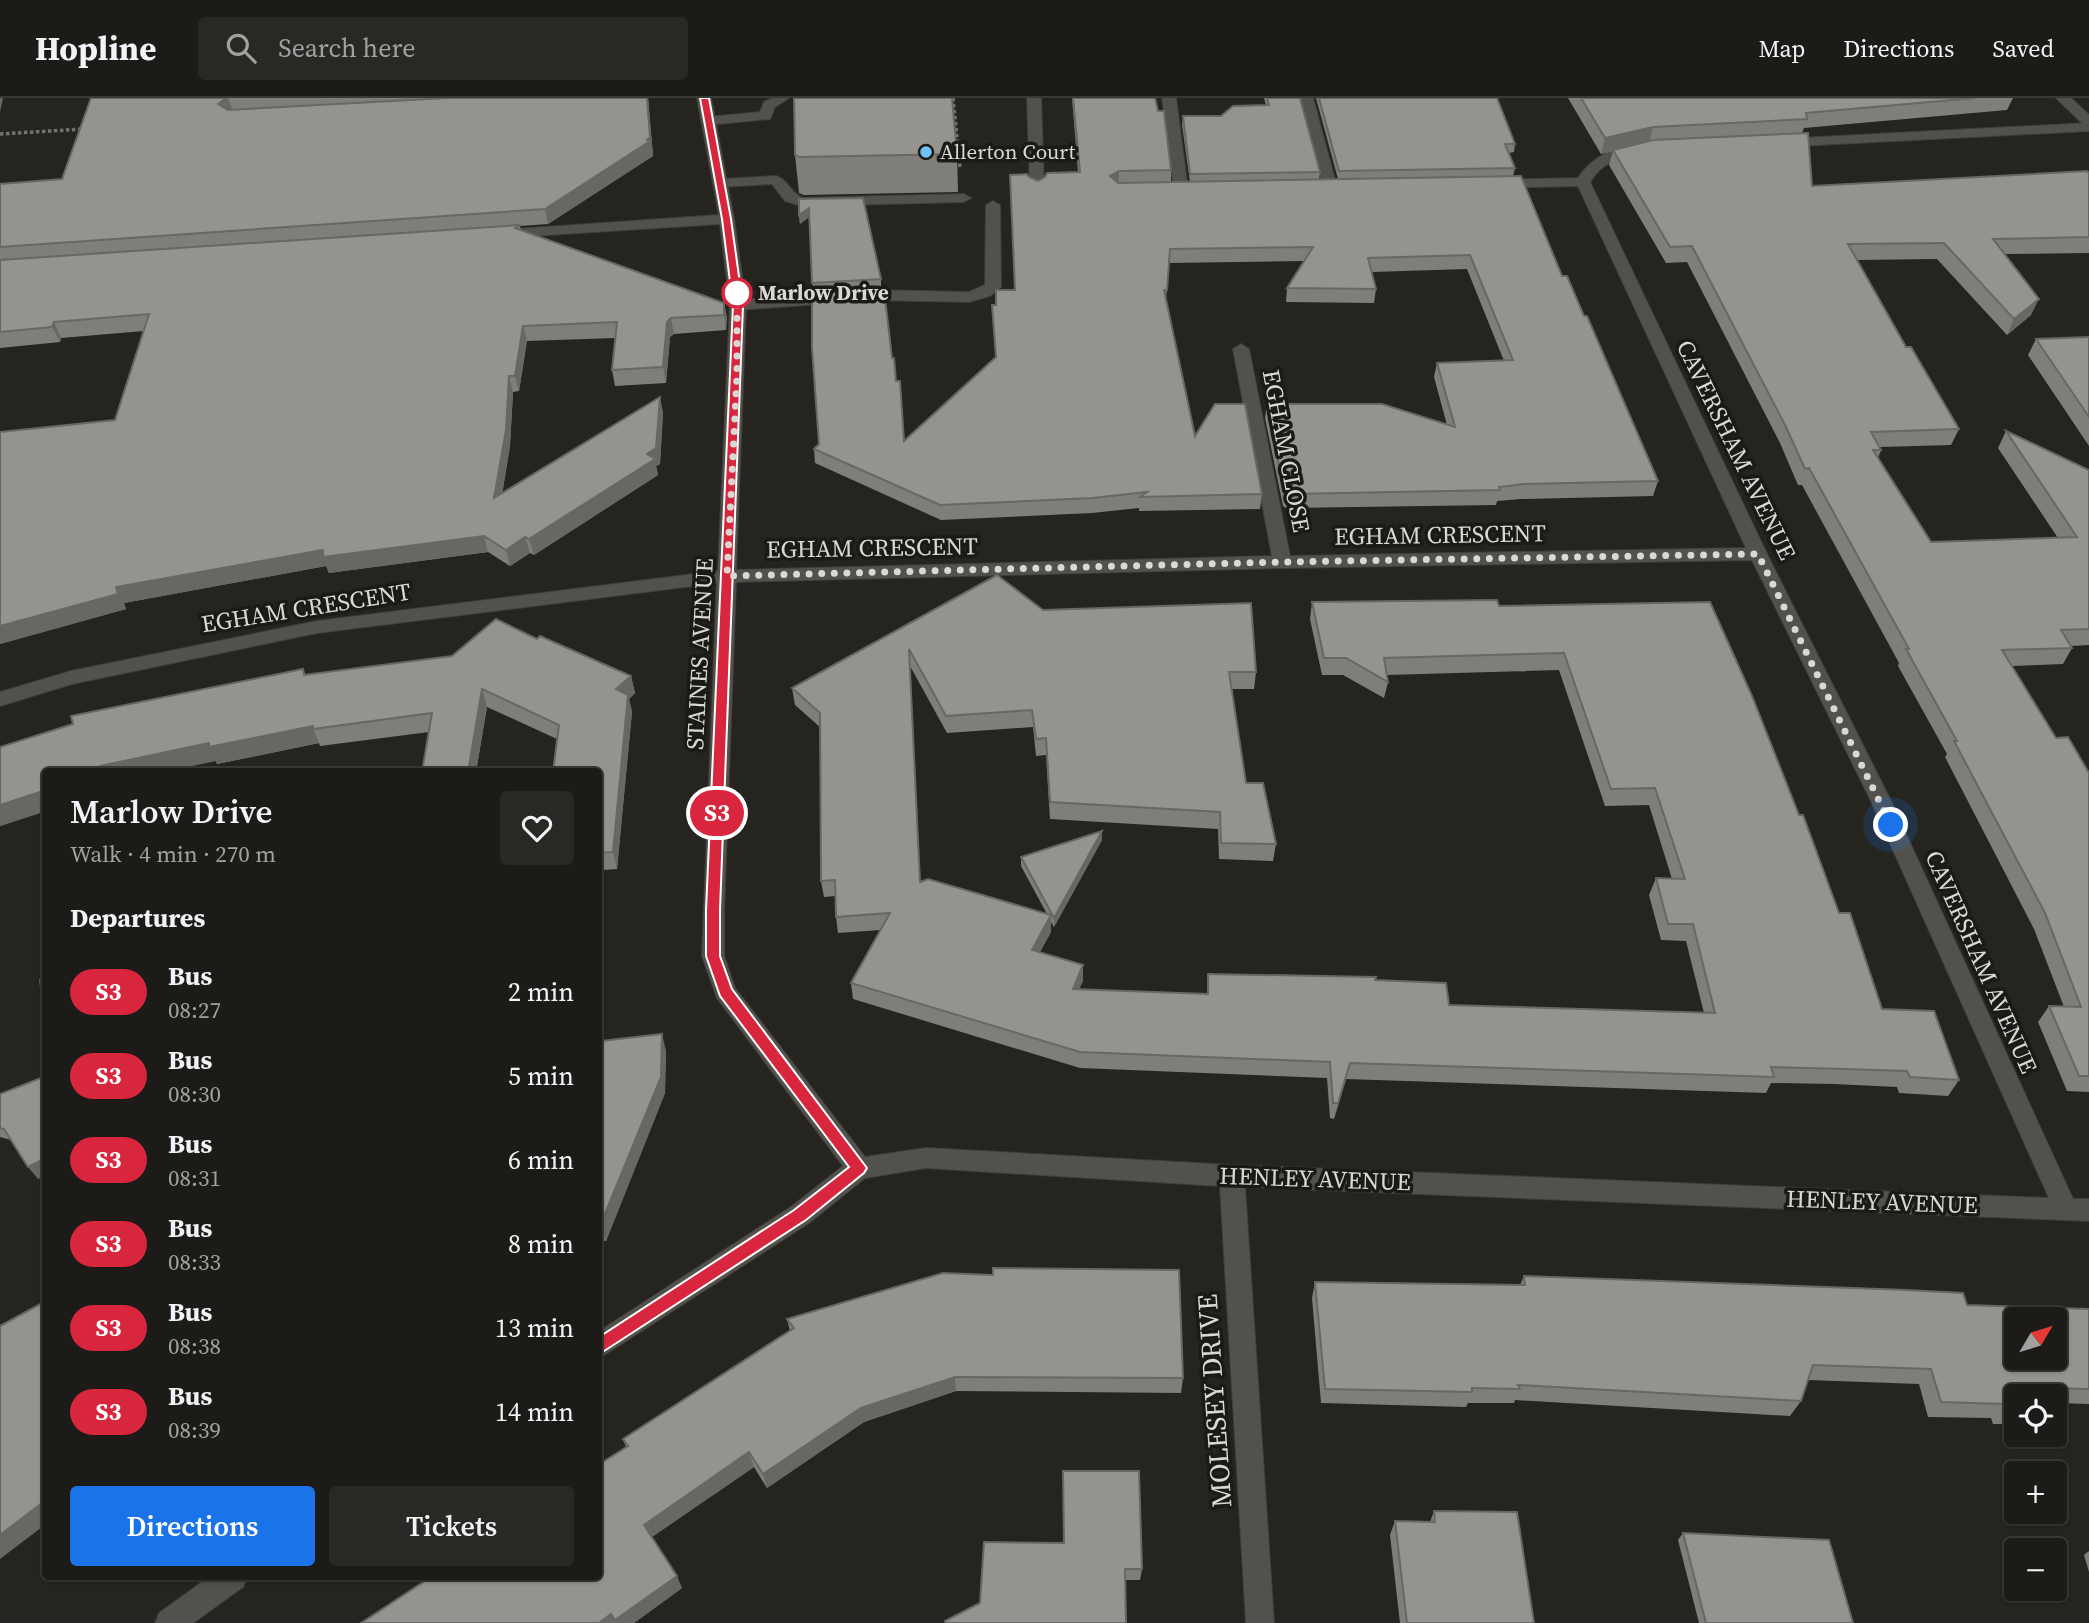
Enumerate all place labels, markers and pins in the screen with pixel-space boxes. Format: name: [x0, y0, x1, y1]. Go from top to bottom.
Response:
place label: Allerton Court: [940, 137, 1076, 166]
marker: Allerton Court: [918, 144, 934, 160]
marker: Marlow Drive: [722, 278, 752, 308]
place label: Marlow Drive: [758, 278, 889, 307]

